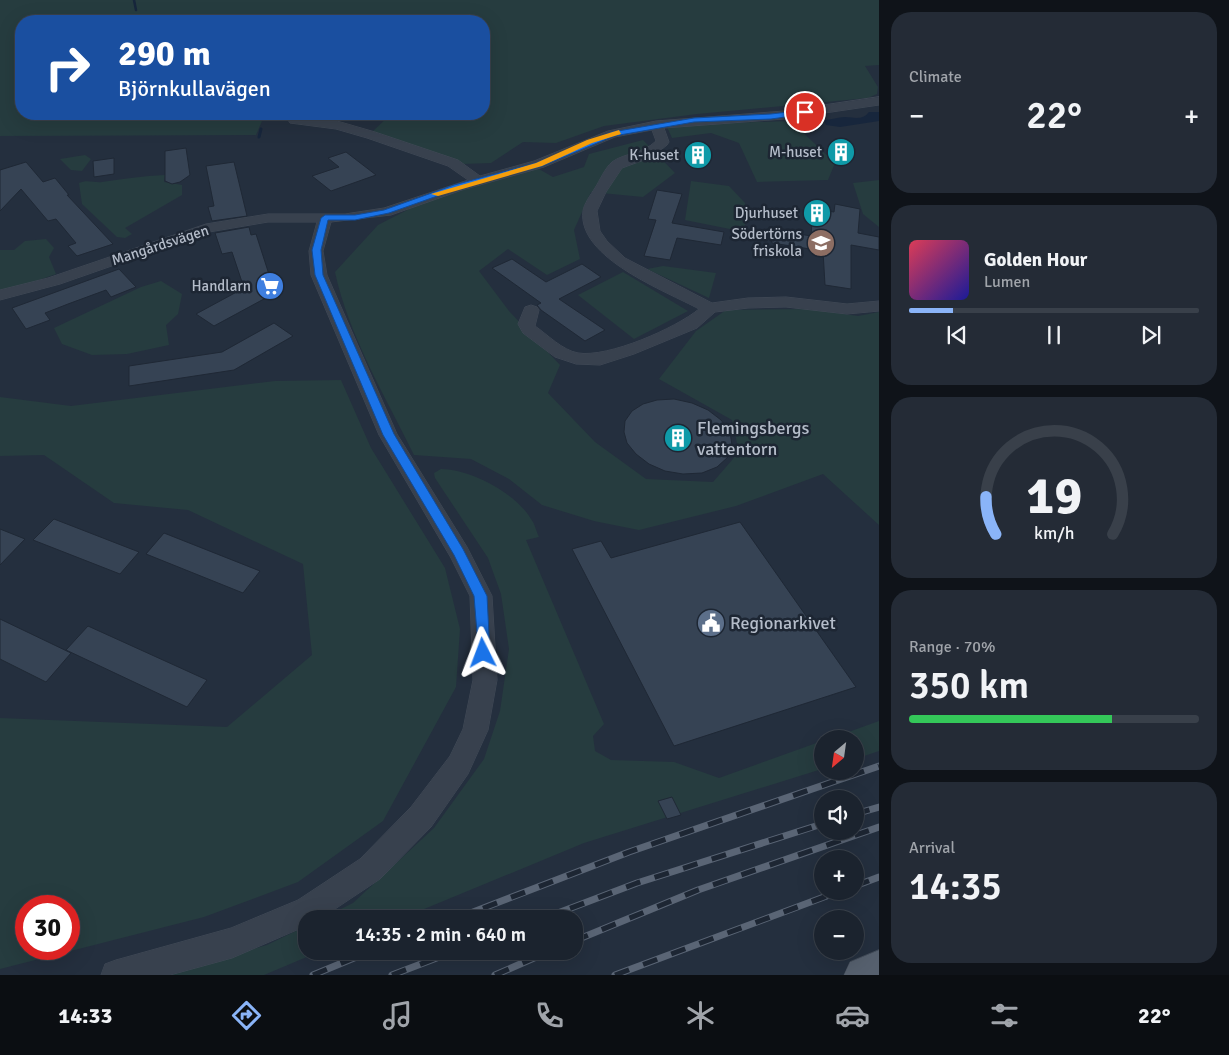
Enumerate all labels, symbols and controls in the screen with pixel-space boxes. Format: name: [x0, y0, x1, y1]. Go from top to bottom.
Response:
text: 290 m: [118, 32, 211, 75]
icon: right: [35, 35, 100, 100]
text: Climate: [909, 67, 962, 87]
text: Björnkullavägen: [118, 75, 271, 102]
pin: [784, 91, 826, 133]
text: 22°: [1026, 92, 1082, 139]
icon: arrive: [791, 98, 819, 126]
text: −: [909, 99, 924, 133]
text: +: [1184, 99, 1199, 133]
building icon: M-huset: [826, 137, 856, 167]
building icon: K-huset: [683, 140, 713, 170]
place label: M-huset: [769, 143, 822, 161]
place label: K-huset: [629, 146, 679, 164]
building icon: Djurhuset: [802, 198, 832, 228]
place label: Djurhuset: [735, 204, 798, 222]
street label: Mangårdsvägen: [109, 221, 211, 269]
place label: Södertörns friskola: [731, 225, 802, 260]
school or university icon: Södertörns friskola: [806, 228, 836, 258]
text: Golden Hour: [984, 248, 1087, 272]
supermarket icon: Handlarn: [255, 271, 285, 301]
text: Lumen: [984, 272, 1030, 292]
place label: Handlarn: [191, 277, 251, 295]
icon: previous: [943, 321, 971, 349]
icon: pause: [1040, 321, 1068, 349]
icon: next: [1137, 321, 1165, 349]
place label: Flemingsbergs vattentorn: [697, 417, 809, 460]
building icon: Flemingsbergs vattentorn: [663, 423, 693, 453]
text: 19: [1026, 464, 1082, 528]
text: km/h: [1034, 522, 1074, 544]
public building icon: Regionarkivet: [696, 608, 726, 638]
place label: Regionarkivet: [730, 612, 836, 634]
position arrow: [456, 626, 508, 678]
text: Range · 70%: [909, 637, 995, 657]
text: 350 km: [909, 662, 1029, 709]
north arrow: [814, 730, 864, 780]
map controls: [814, 730, 864, 960]
button: sound: [814, 790, 864, 840]
text: Arrival: [909, 838, 955, 858]
button: +: [814, 850, 864, 900]
text: 14:35: [909, 863, 1002, 910]
speed limit sign: 30: [15, 895, 80, 960]
button: −: [814, 910, 864, 960]
text: 14:35 · 2 min · 640 m: [355, 923, 526, 947]
icon: directions: [229, 998, 264, 1033]
icon: music: [380, 998, 415, 1033]
icon: phone: [532, 998, 567, 1033]
icon: climate: [683, 998, 718, 1033]
icon: car: [835, 998, 870, 1033]
icon: filters: [987, 998, 1022, 1033]
text: 14:33: [58, 1002, 112, 1029]
text: 22°: [1138, 1002, 1171, 1029]

